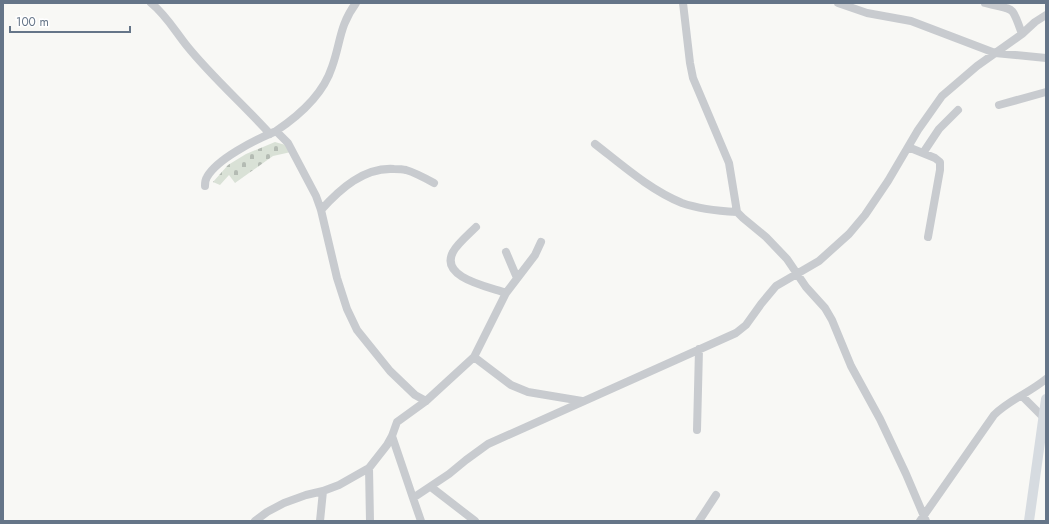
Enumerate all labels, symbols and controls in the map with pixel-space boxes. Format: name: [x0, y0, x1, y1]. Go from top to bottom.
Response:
scale bar: [10, 8, 130, 34]
text: 100 m: [16, 13, 49, 31]

